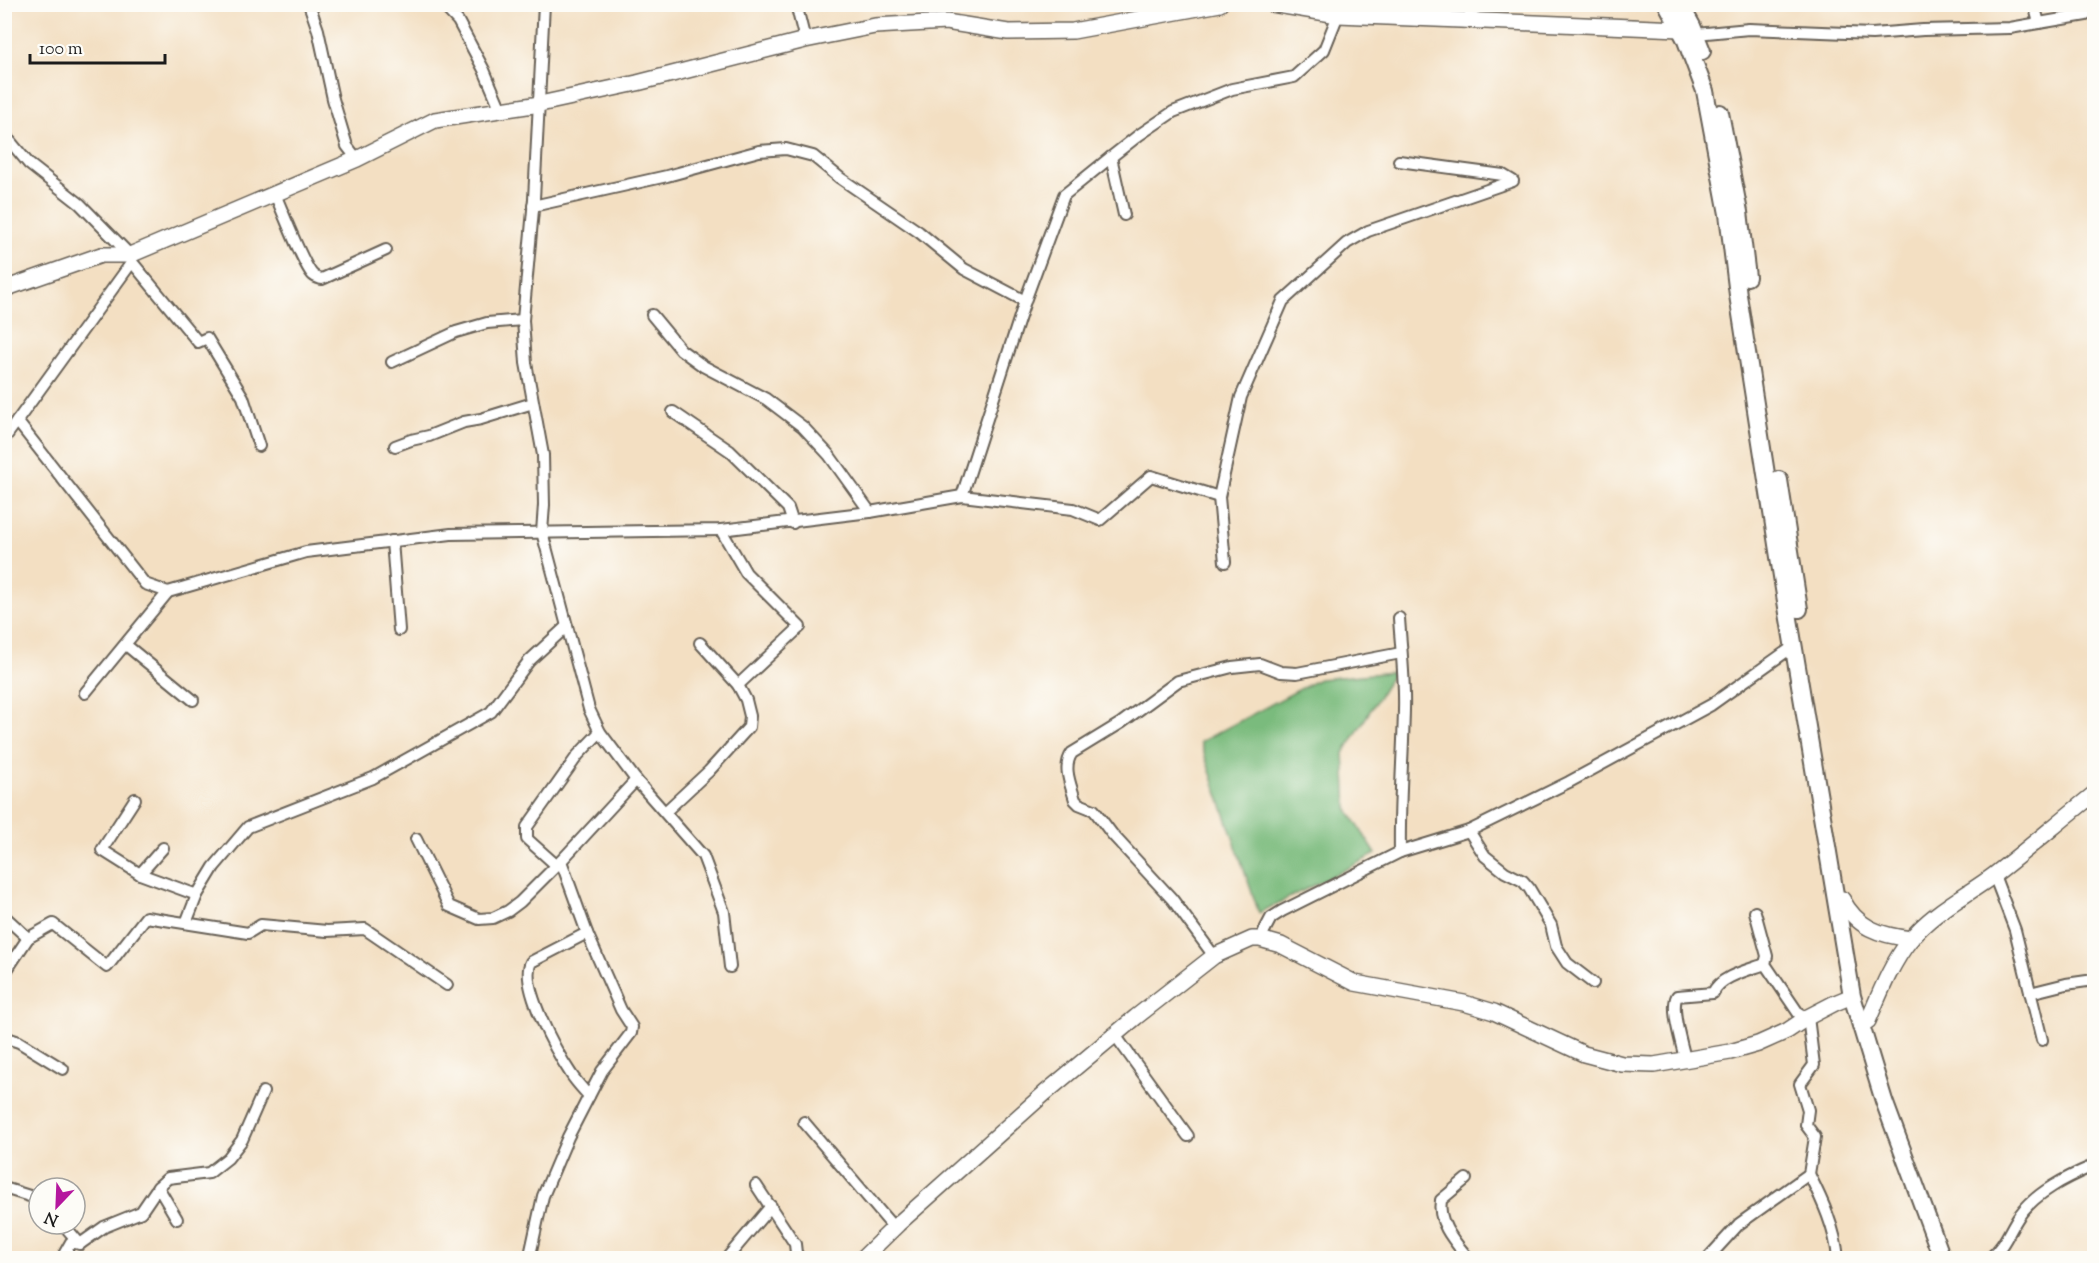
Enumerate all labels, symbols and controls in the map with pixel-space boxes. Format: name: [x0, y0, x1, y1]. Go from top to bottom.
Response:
scale bar: [30, 27, 165, 65]
text: 100 m: [39, 37, 83, 63]
north arrow: [27, 1176, 87, 1236]
text: N: [42, 1204, 62, 1231]

